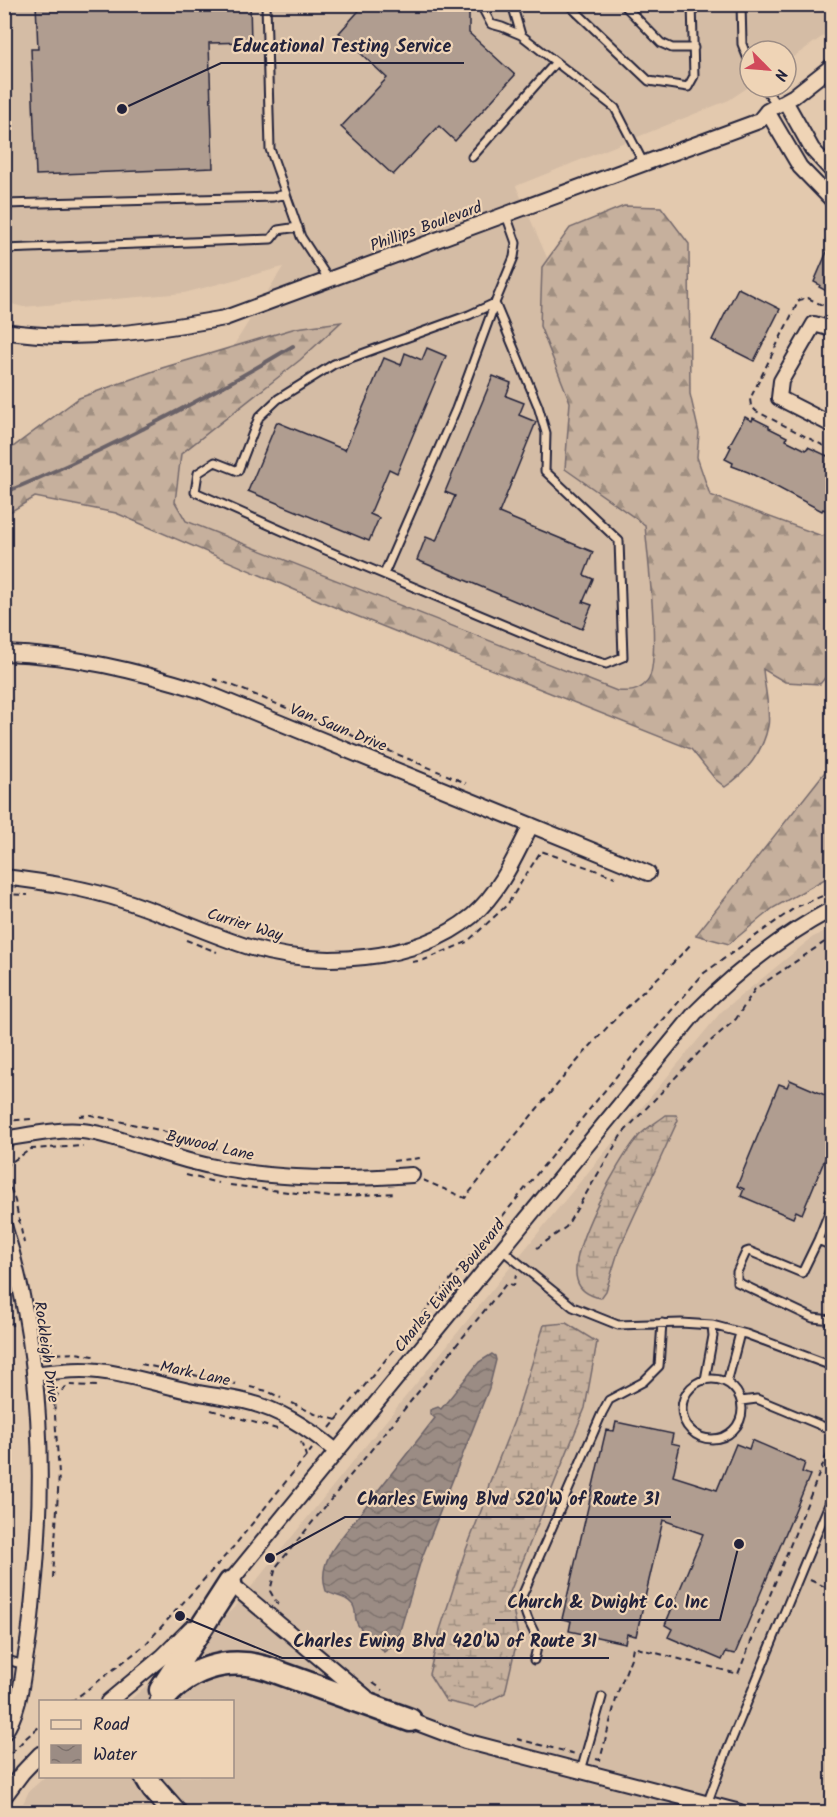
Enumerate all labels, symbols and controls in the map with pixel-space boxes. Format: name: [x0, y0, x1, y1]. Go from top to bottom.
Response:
callout: Educational Testing Service: [221, 27, 464, 63]
text: Educational Testing Service: [233, 33, 452, 62]
north arrow: [738, 39, 798, 99]
text: N: [767, 65, 794, 85]
street label: Phillips Boulevard: [367, 195, 486, 259]
street label: Van Saun Drive: [286, 697, 390, 759]
street label: Currier Way: [204, 902, 286, 949]
street label: Bywood Lane: [164, 1124, 256, 1168]
street label: Charles Ewing Boulevard: [388, 1213, 512, 1358]
street label: Rockleigh Drive: [27, 1300, 65, 1404]
street label: Mark Lane: [158, 1354, 232, 1394]
callout: Charles Ewing Blvd 520'W of Route 31: [345, 1481, 671, 1517]
text: Charles Ewing Blvd 520'W of Route 31: [357, 1486, 660, 1515]
callout: Church & Dwight Co. Inc: [495, 1584, 720, 1620]
text: Church & Dwight Co. Inc: [507, 1589, 709, 1618]
callout: Charles Ewing Blvd 420'W of Route 31: [282, 1622, 609, 1658]
text: Charles Ewing Blvd 420'W of Route 31: [293, 1628, 597, 1657]
legend: [39, 1700, 234, 1778]
text: Road: [93, 1711, 130, 1740]
text: Water: [93, 1741, 138, 1770]

